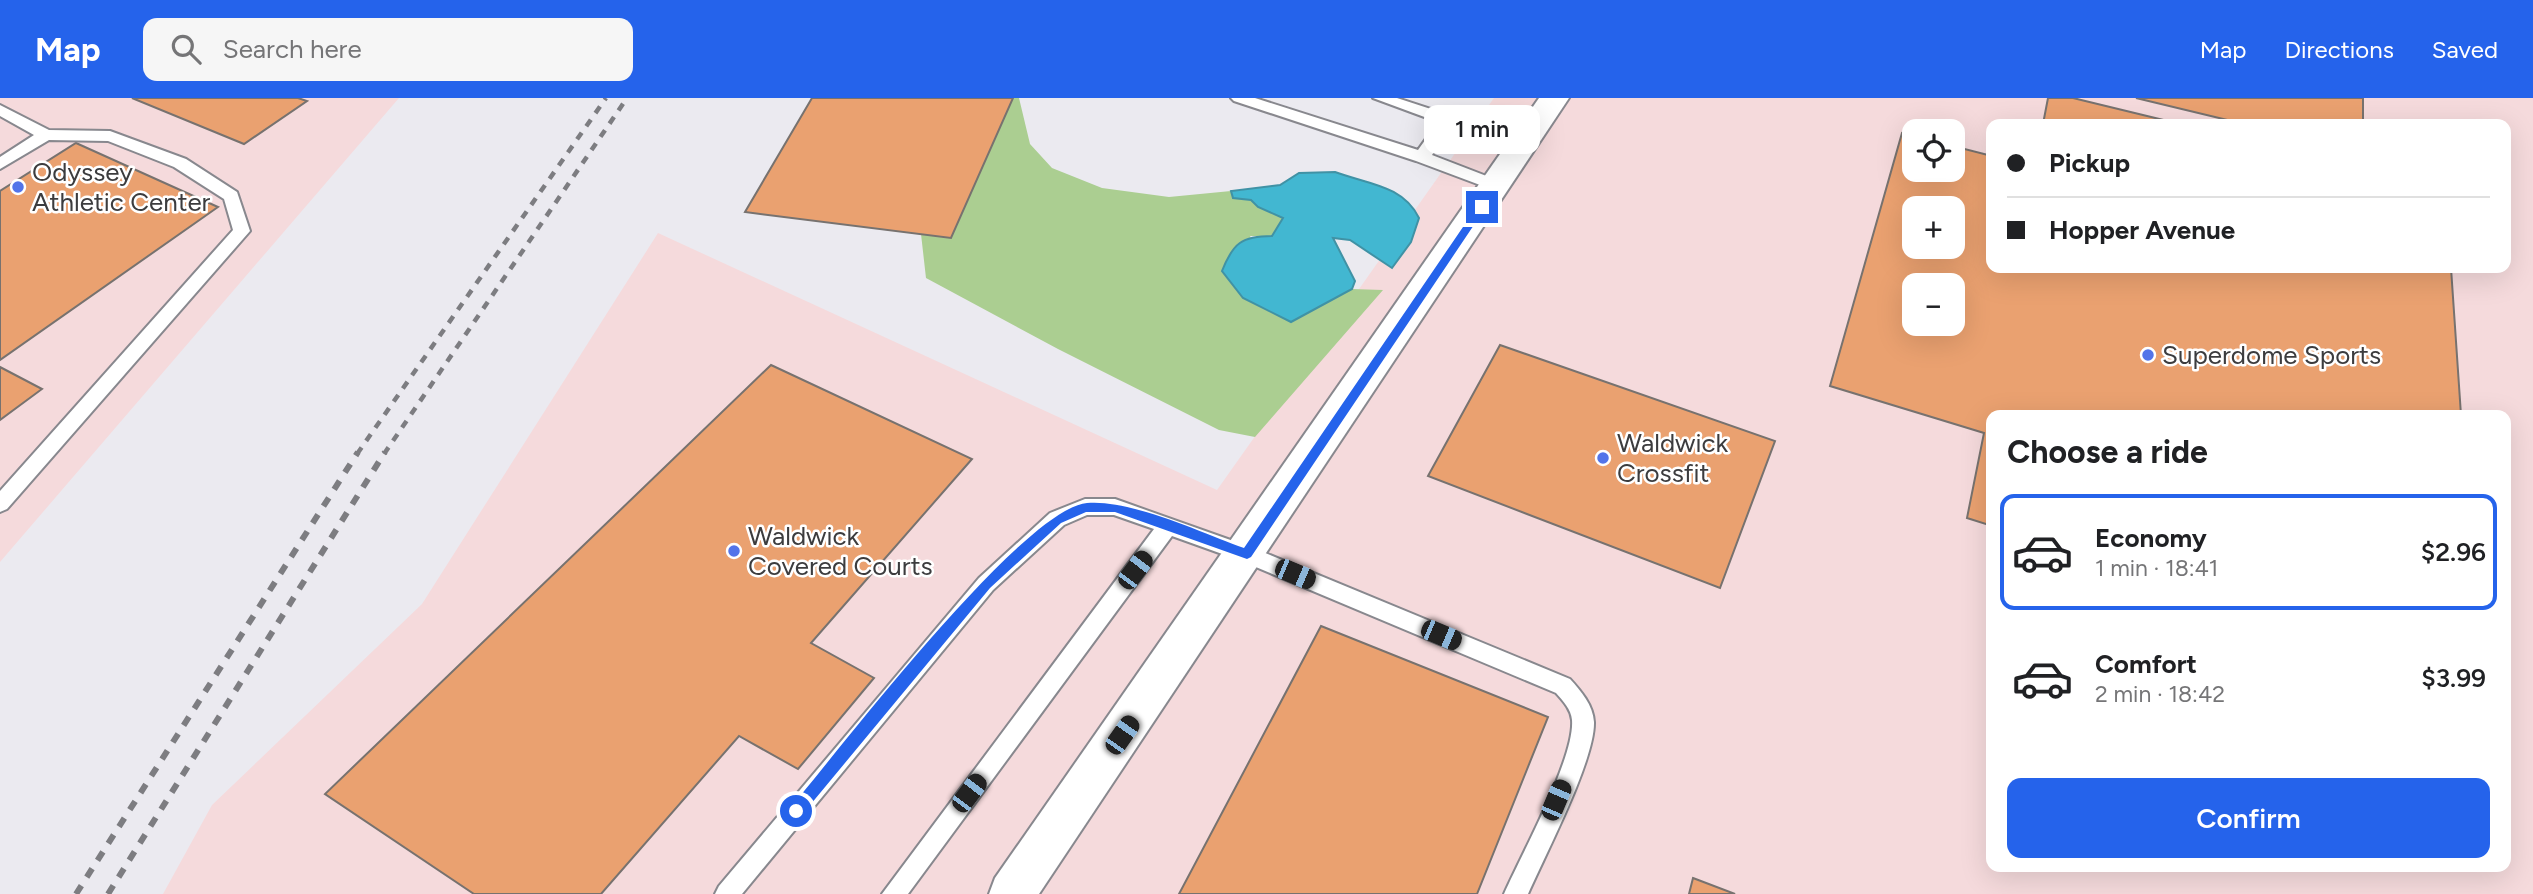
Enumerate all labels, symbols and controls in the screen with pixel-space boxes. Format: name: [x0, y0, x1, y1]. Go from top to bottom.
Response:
search box: [143, 18, 633, 81]
text: Map: [35, 30, 101, 69]
icon: search: [167, 30, 205, 68]
text: Search here: [223, 33, 362, 65]
text: Map: [2200, 35, 2246, 64]
text: Directions: [2284, 35, 2394, 64]
text: Saved: [2432, 35, 2498, 64]
callout: 1 min: [1424, 105, 1540, 154]
text: 1 min: [1455, 115, 1509, 143]
map controls: [1902, 119, 1965, 336]
button: locate: [1902, 119, 1965, 182]
text: Pickup: [2049, 147, 2130, 179]
place label: Odyssey Athletic Center: [32, 156, 211, 218]
marker: Odyssey Athletic Center: [10, 179, 26, 195]
route end: [1466, 191, 1498, 223]
button: +: [1902, 196, 1965, 259]
text: Hopper Avenue: [2049, 214, 2235, 246]
button: −: [1902, 273, 1965, 336]
place label: Superdome Sports: [2162, 339, 2381, 371]
marker: Superdome Sports: [2140, 347, 2156, 363]
place label: Waldwick Crossfit: [1617, 427, 1729, 489]
text: Choose a ride: [2007, 433, 2208, 471]
marker: Waldwick Crossfit: [1595, 450, 1611, 466]
place label: Waldwick Covered Courts: [748, 520, 933, 582]
icon: car: [2011, 521, 2074, 584]
text: Economy: [2095, 522, 2207, 554]
text: $2.96: [2421, 536, 2486, 568]
marker: Waldwick Covered Courts: [726, 543, 742, 559]
car: [1114, 547, 1157, 593]
text: 1 min · 18:41: [2095, 554, 2218, 582]
car: [1272, 556, 1319, 592]
car: [1418, 617, 1465, 653]
icon: car: [2011, 647, 2074, 710]
text: Comfort: [2095, 648, 2197, 680]
text: $3.99: [2421, 662, 2486, 694]
text: 2 min · 18:42: [2095, 680, 2225, 708]
car: [1102, 712, 1143, 758]
car: [948, 770, 991, 816]
car: [1539, 777, 1574, 823]
button: Confirm: [2007, 778, 2490, 858]
route start: [780, 795, 812, 827]

